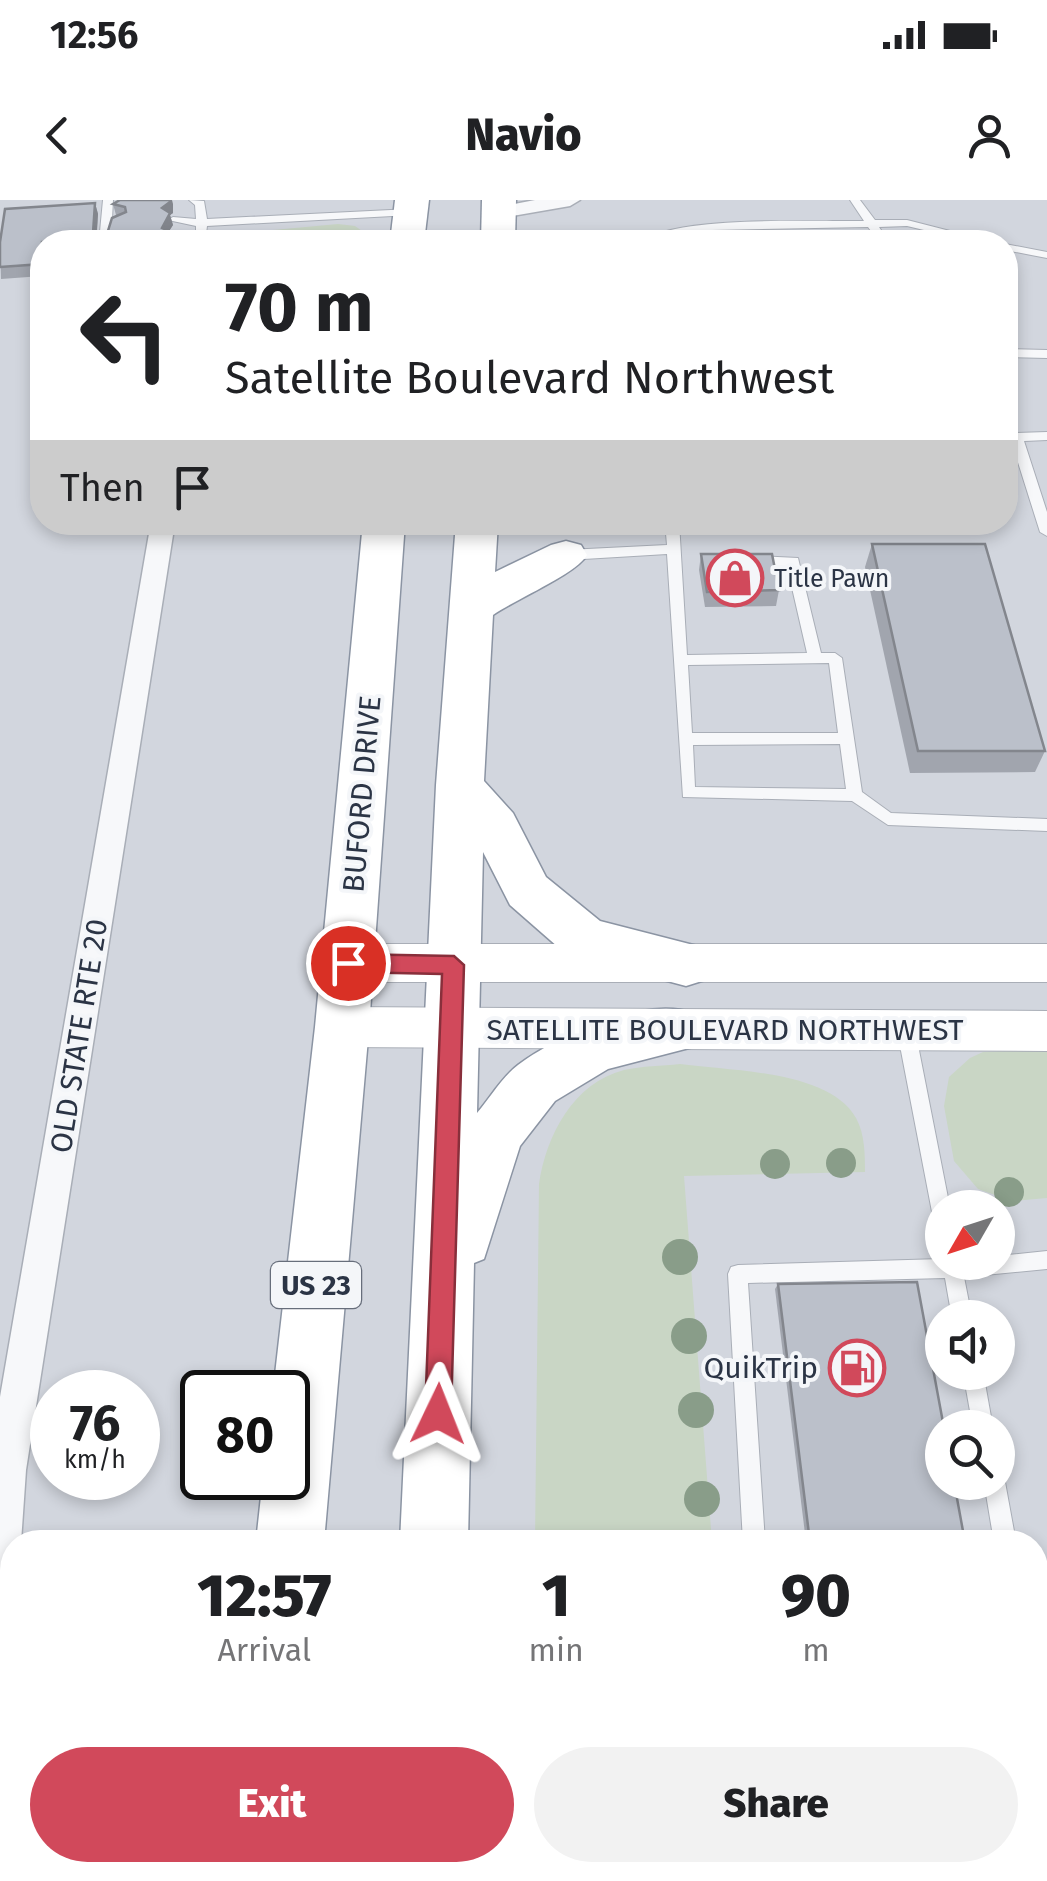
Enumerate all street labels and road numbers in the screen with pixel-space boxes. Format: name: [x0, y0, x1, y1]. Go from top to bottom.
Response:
street label: BUFORD DRIVE: [335, 694, 389, 894]
street label: OLD STATE RTE 20: [43, 916, 115, 1156]
street label: SATELLITE BOULEVARD NORTHWEST: [487, 1012, 964, 1048]
road number: US 23: [271, 1262, 361, 1308]

